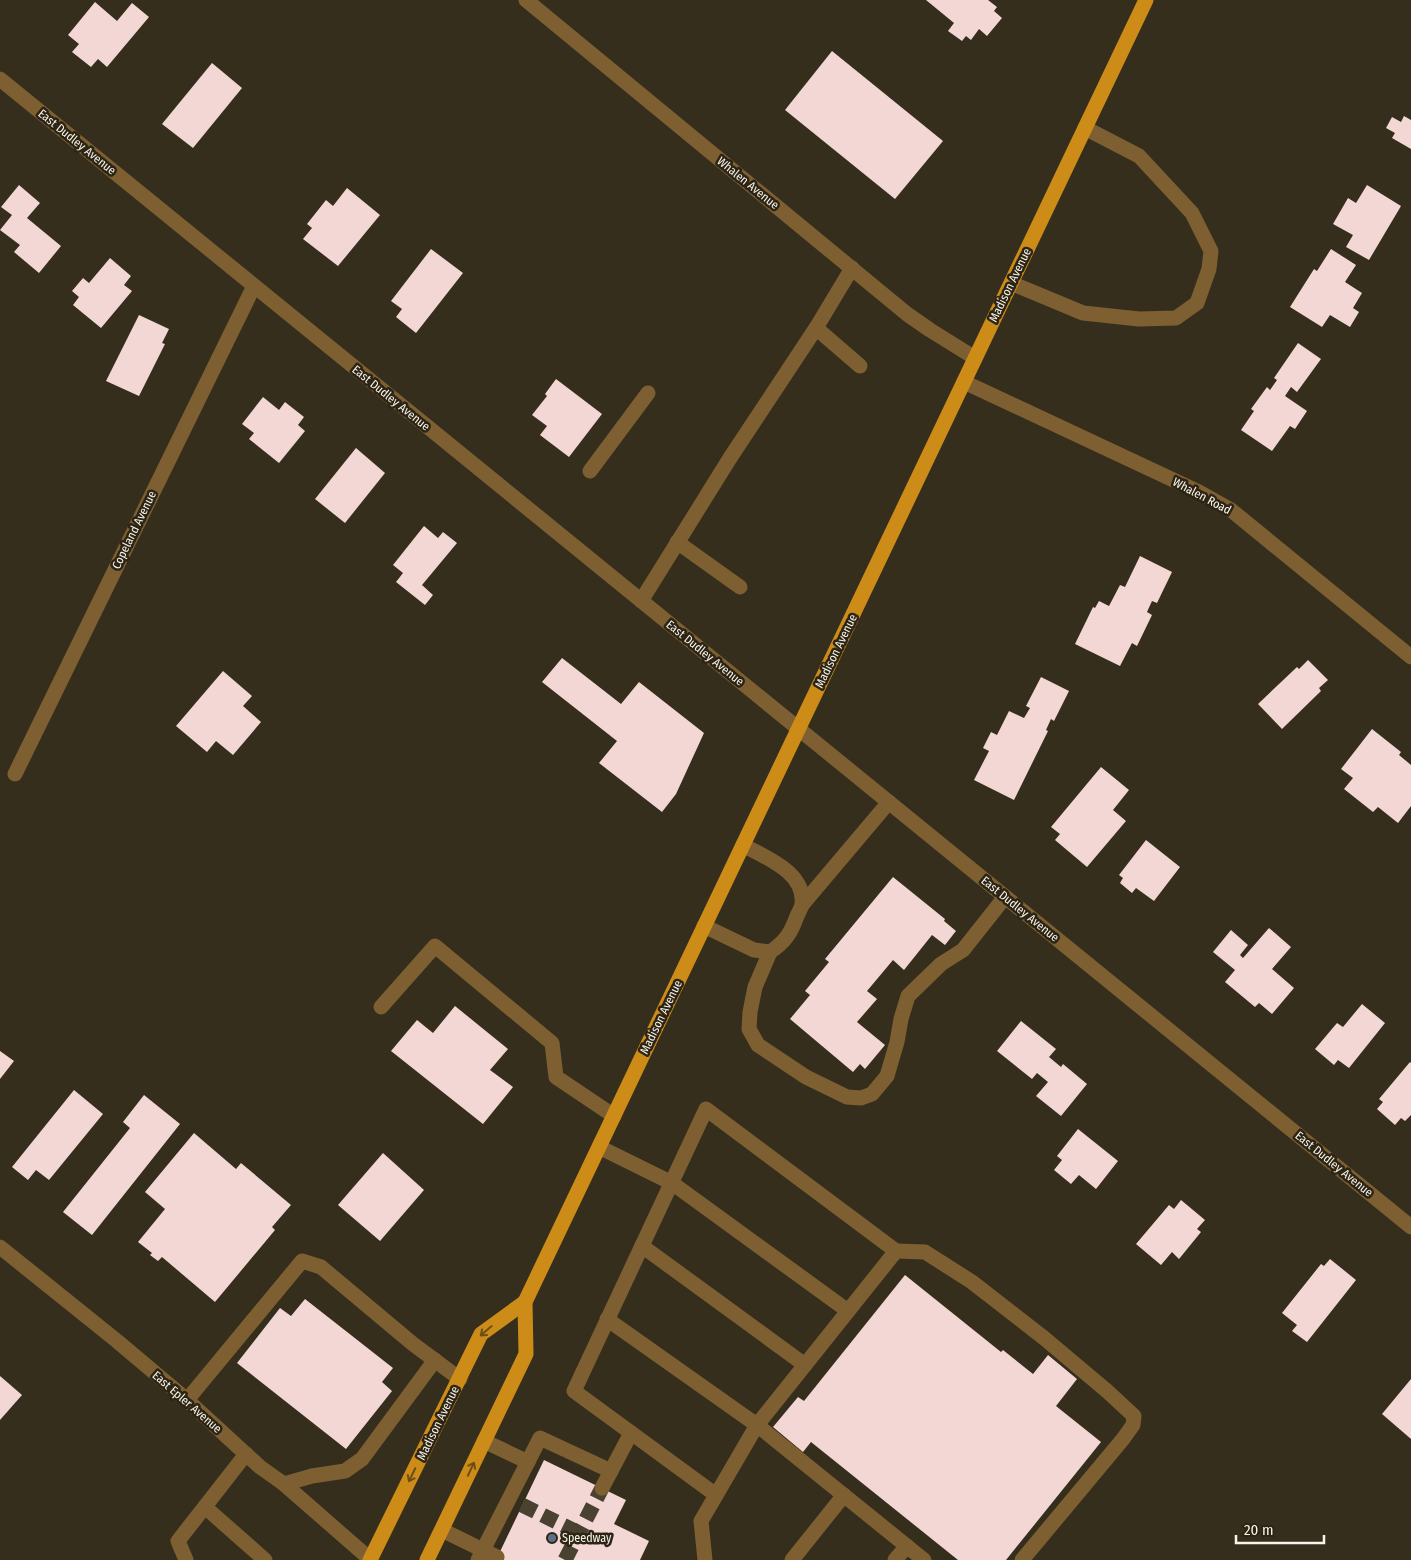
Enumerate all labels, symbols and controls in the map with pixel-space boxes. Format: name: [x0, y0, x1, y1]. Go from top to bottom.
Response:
street label: East Dudley Avenue: [35, 106, 119, 178]
street label: Whalen Avenue: [714, 154, 782, 212]
street label: Madison Avenue: [986, 246, 1034, 324]
street label: East Dudley Avenue: [349, 362, 433, 434]
street label: Whalen Road: [1170, 475, 1234, 517]
street label: Copeland Avenue: [109, 489, 159, 571]
street label: Madison Avenue: [812, 612, 860, 690]
street label: East Dudley Avenue: [663, 617, 747, 689]
street label: East Dudley Avenue: [978, 873, 1062, 945]
street label: Madison Avenue: [637, 978, 685, 1056]
street label: East Dudley Avenue: [1292, 1128, 1376, 1200]
one-way arrow: [480, 1325, 493, 1337]
street label: East Epler Avenue: [150, 1368, 225, 1436]
street label: Madison Avenue: [414, 1384, 462, 1462]
one-way arrow: [467, 1462, 476, 1477]
one-way arrow: [407, 1467, 416, 1482]
scale bar: [1236, 1512, 1324, 1544]
text: 20 m: [1244, 1521, 1274, 1539]
place label: Speedway: [562, 1531, 612, 1545]
marker: Speedway: [546, 1532, 558, 1544]

